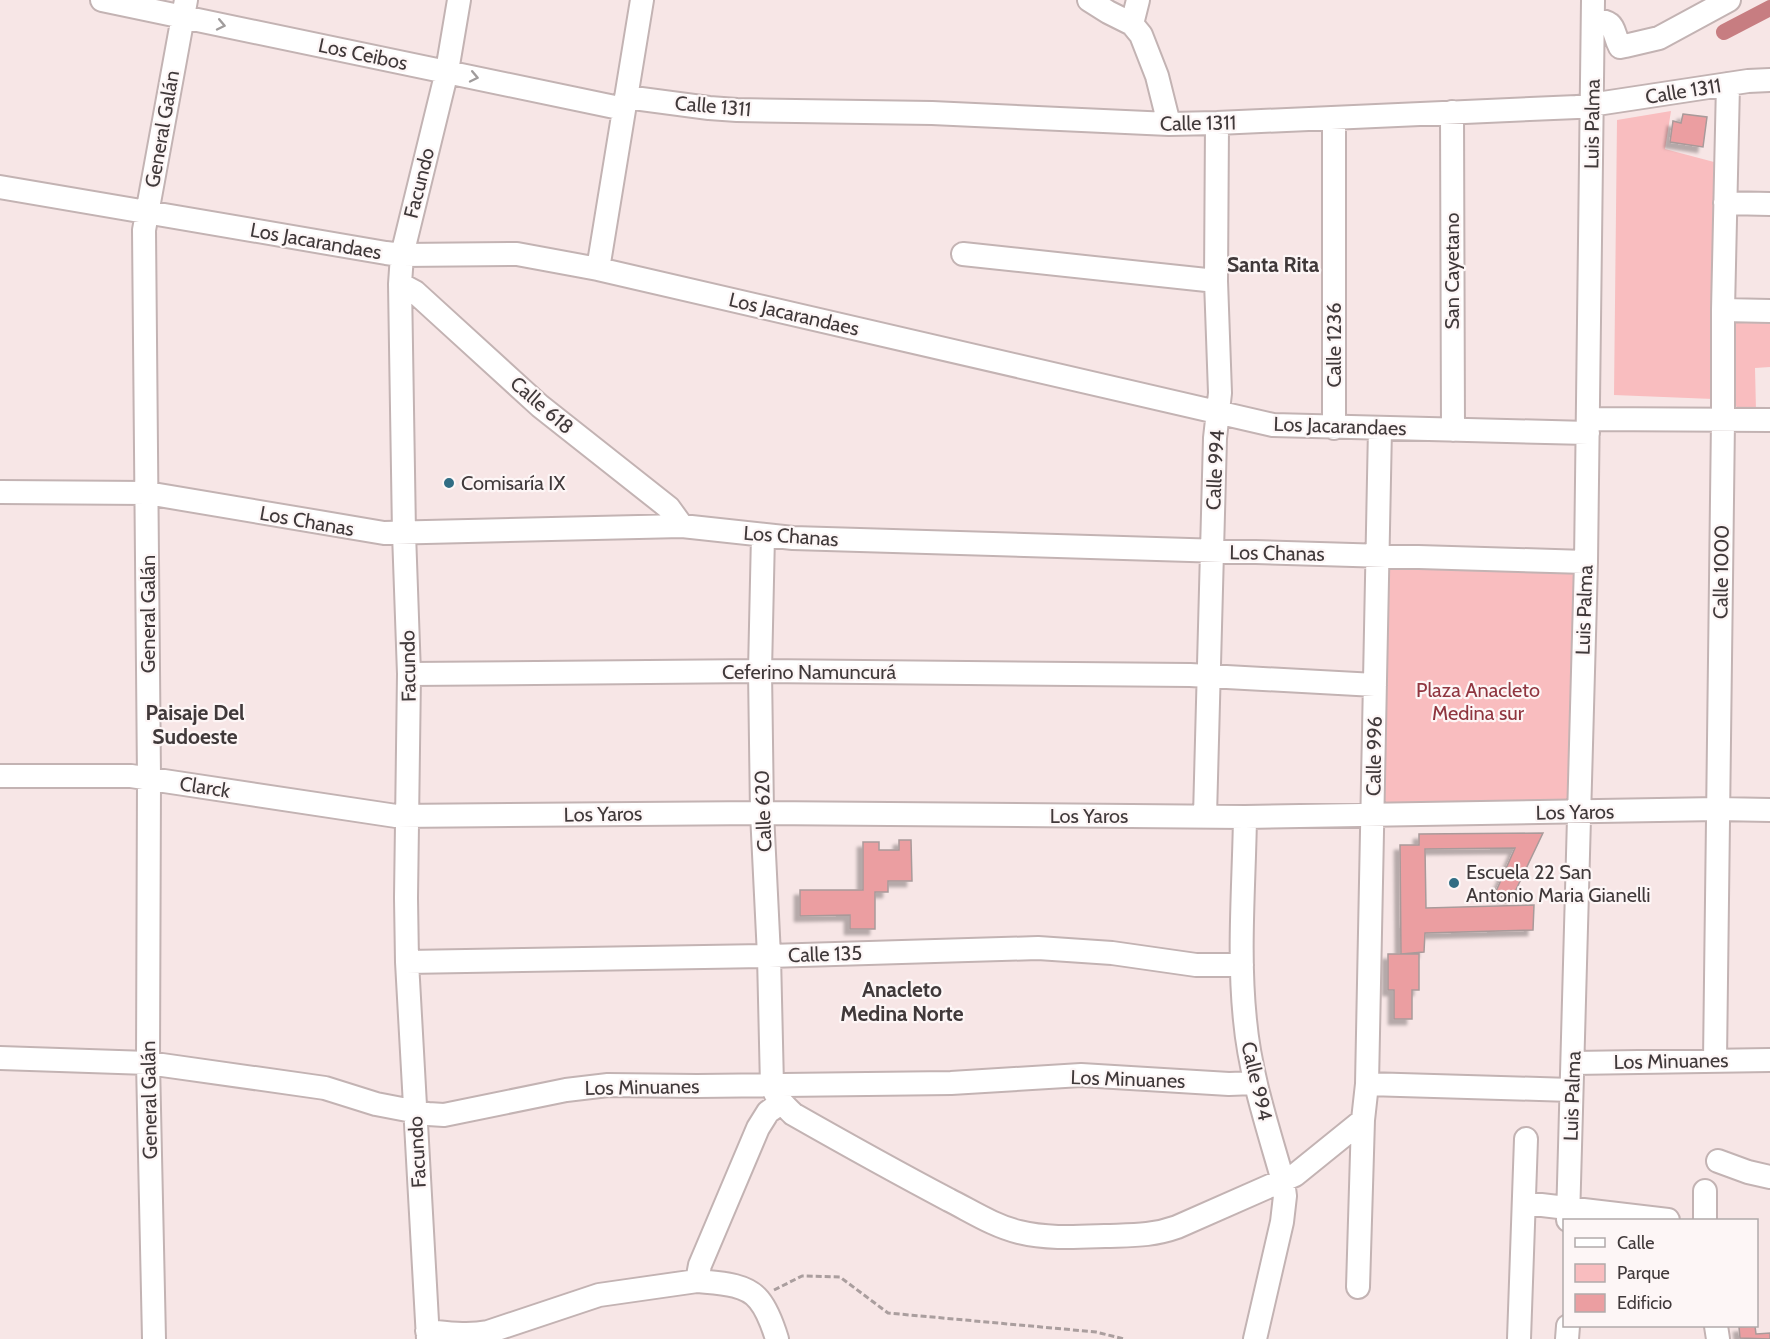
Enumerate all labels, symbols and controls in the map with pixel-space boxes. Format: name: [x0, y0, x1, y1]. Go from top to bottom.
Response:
one-way arrow: [216, 18, 226, 31]
street label: Los Ceibos: [316, 33, 410, 75]
street label: General Galán: [140, 69, 184, 189]
one-way arrow: [468, 70, 478, 83]
street label: Calle 1311: [1643, 73, 1723, 109]
street label: Luis Palma: [1579, 78, 1605, 169]
street label: Calle 1311: [674, 91, 752, 121]
street label: Calle 1311: [1160, 110, 1236, 136]
street label: Facundo: [399, 145, 439, 221]
street label: San Cayetano: [1440, 212, 1464, 330]
street label: Los Jacarandaes: [248, 218, 384, 264]
district label: Santa Rita: [1227, 252, 1320, 277]
street label: Los Jacarandaes: [727, 287, 861, 341]
street label: Calle 1236: [1322, 302, 1346, 388]
street label: Calle 618: [506, 371, 578, 439]
street label: Los Jacarandaes: [1273, 412, 1407, 440]
street label: Calle 994: [1201, 429, 1229, 511]
place label: Comisaría IX: [461, 471, 565, 495]
marker: Comisaría IX: [442, 476, 456, 490]
street label: Los Chanas: [258, 501, 356, 541]
street label: Los Chanas: [743, 521, 839, 551]
street label: Calle 1000: [1708, 525, 1734, 619]
street label: Los Chanas: [1229, 540, 1325, 566]
street label: General Galán: [136, 555, 160, 673]
street label: Luis Palma: [1570, 564, 1598, 655]
street label: Facundo: [395, 630, 421, 702]
street label: Ceferino Namuncurá: [722, 660, 896, 684]
park label: Plaza Anacleto Medina sur: [1416, 678, 1540, 725]
district label: Paisaje Del Sudoeste: [146, 700, 245, 749]
street label: Calle 996: [1361, 716, 1387, 796]
street label: Calle 620: [750, 770, 776, 852]
street label: Clarck: [178, 771, 232, 803]
street label: Los Yaros: [1536, 799, 1614, 825]
street label: Los Yaros: [564, 801, 642, 827]
street label: Los Yaros: [1050, 804, 1128, 828]
place label: Escuela 22 San Antonio Maria Gianelli: [1466, 860, 1651, 907]
marker: Escuela 22 San Antonio Maria Gianelli: [1447, 876, 1461, 890]
street label: Calle 135: [788, 941, 862, 967]
district label: Anacleto Medina Norte: [840, 977, 964, 1026]
street label: Calle 994: [1236, 1039, 1278, 1123]
street label: General Galán: [136, 1041, 162, 1159]
street label: Los Minuanes: [1613, 1048, 1729, 1074]
street label: Luis Palma: [1558, 1050, 1586, 1141]
street label: Los Minuanes: [1070, 1065, 1186, 1093]
street label: Los Minuanes: [584, 1074, 700, 1100]
street label: Facundo: [403, 1116, 431, 1188]
legend: [1563, 1219, 1758, 1327]
text: Calle: [1617, 1232, 1654, 1254]
text: Parque: [1617, 1262, 1670, 1284]
text: Edificio: [1617, 1292, 1672, 1314]

